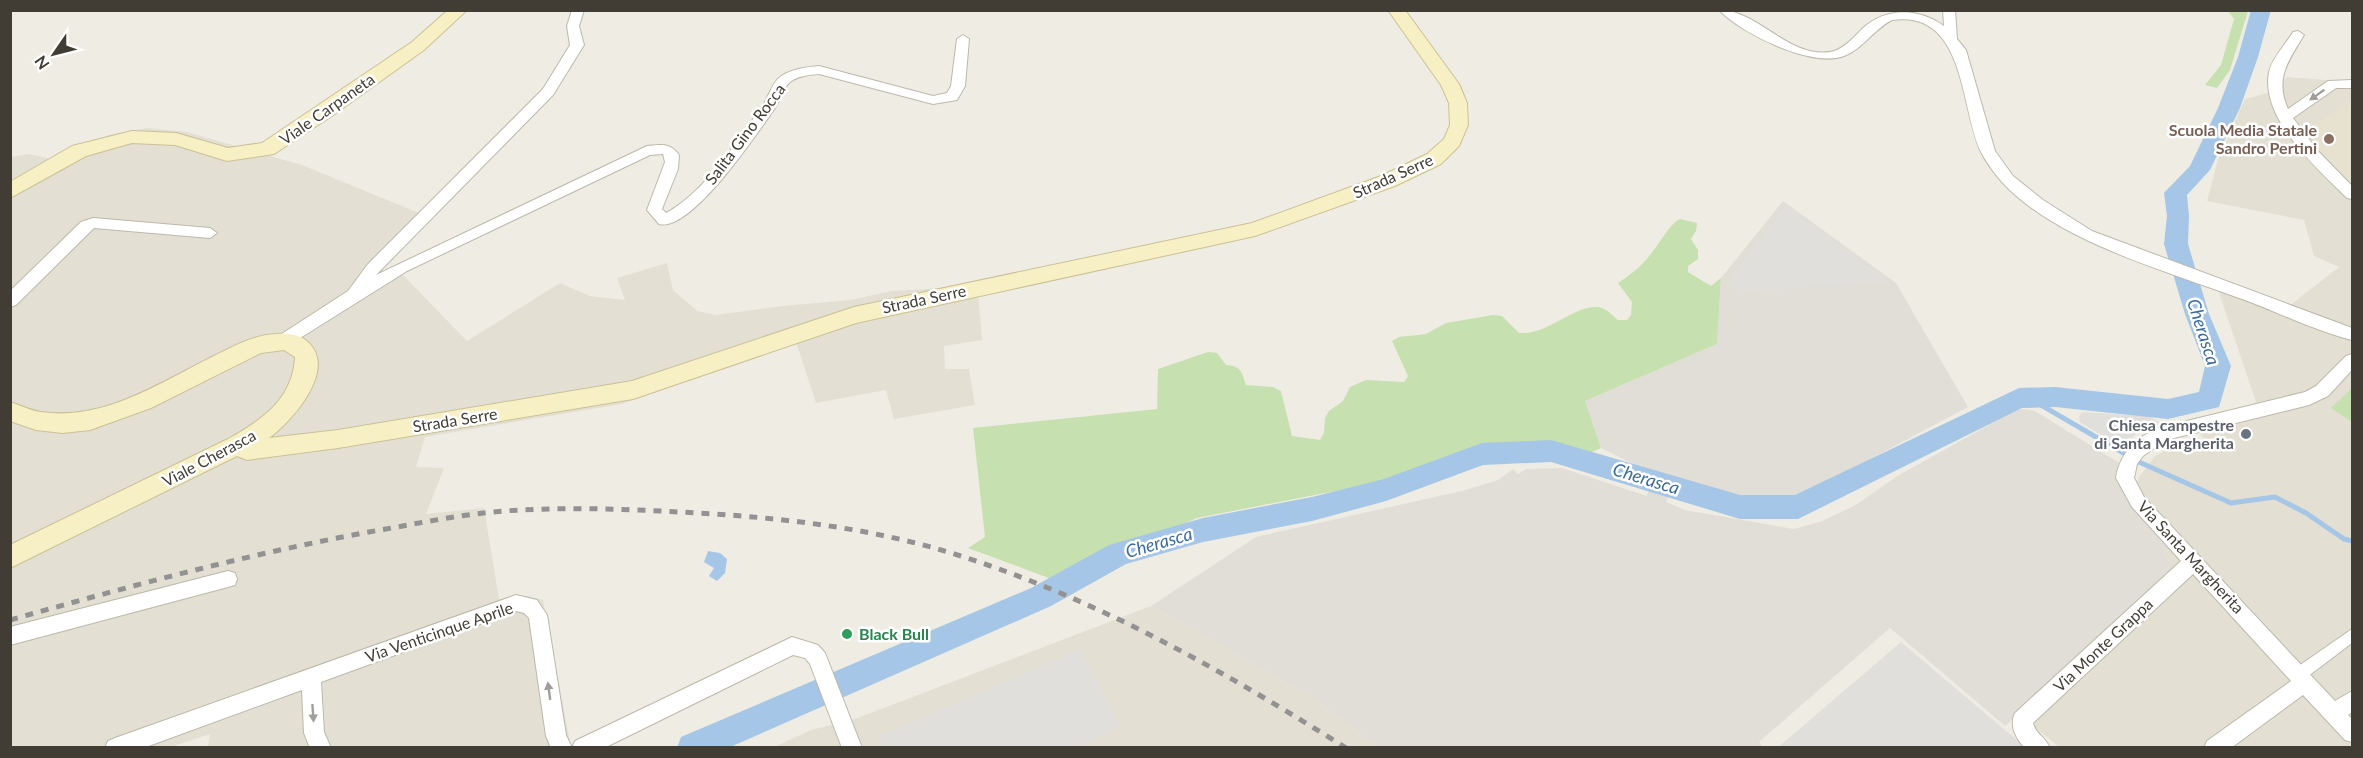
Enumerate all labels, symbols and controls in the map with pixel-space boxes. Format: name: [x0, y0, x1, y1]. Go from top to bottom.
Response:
north arrow: [24, 24, 84, 84]
text: N: [30, 52, 53, 73]
street label: Viale Carpaneta: [276, 69, 378, 148]
street label: Salita Gino Rocca: [701, 80, 789, 188]
one-way arrow: [2309, 89, 2325, 100]
place label: Scuola Media Statale Sandro Pertini: [2169, 120, 2317, 157]
marker: Scuola Media Statale Sandro Pertini: [2322, 132, 2336, 146]
street label: Strada Serre: [1350, 149, 1436, 202]
street label: Strada Serre: [880, 280, 968, 317]
water label: Cherasca: [2183, 296, 2225, 368]
street label: Strada Serre: [411, 403, 499, 436]
place label: Chiesa campestre di Santa Margherita: [2094, 415, 2234, 452]
street label: Viale Cherasca: [159, 425, 259, 490]
marker: Chiesa campestre di Santa Margherita: [2239, 427, 2253, 441]
water label: Cherasca: [1610, 457, 1682, 499]
street label: Via Santa Margherita: [2134, 496, 2248, 617]
water label: Cherasca: [1123, 522, 1195, 562]
street label: Via Monte Grappa: [2049, 594, 2156, 695]
street label: Via Venticinque Aprile: [363, 597, 515, 666]
place label: Black Bull: [859, 624, 929, 643]
marker: Black Bull: [840, 627, 854, 641]
one-way arrow: [545, 682, 554, 701]
one-way arrow: [308, 704, 318, 723]

